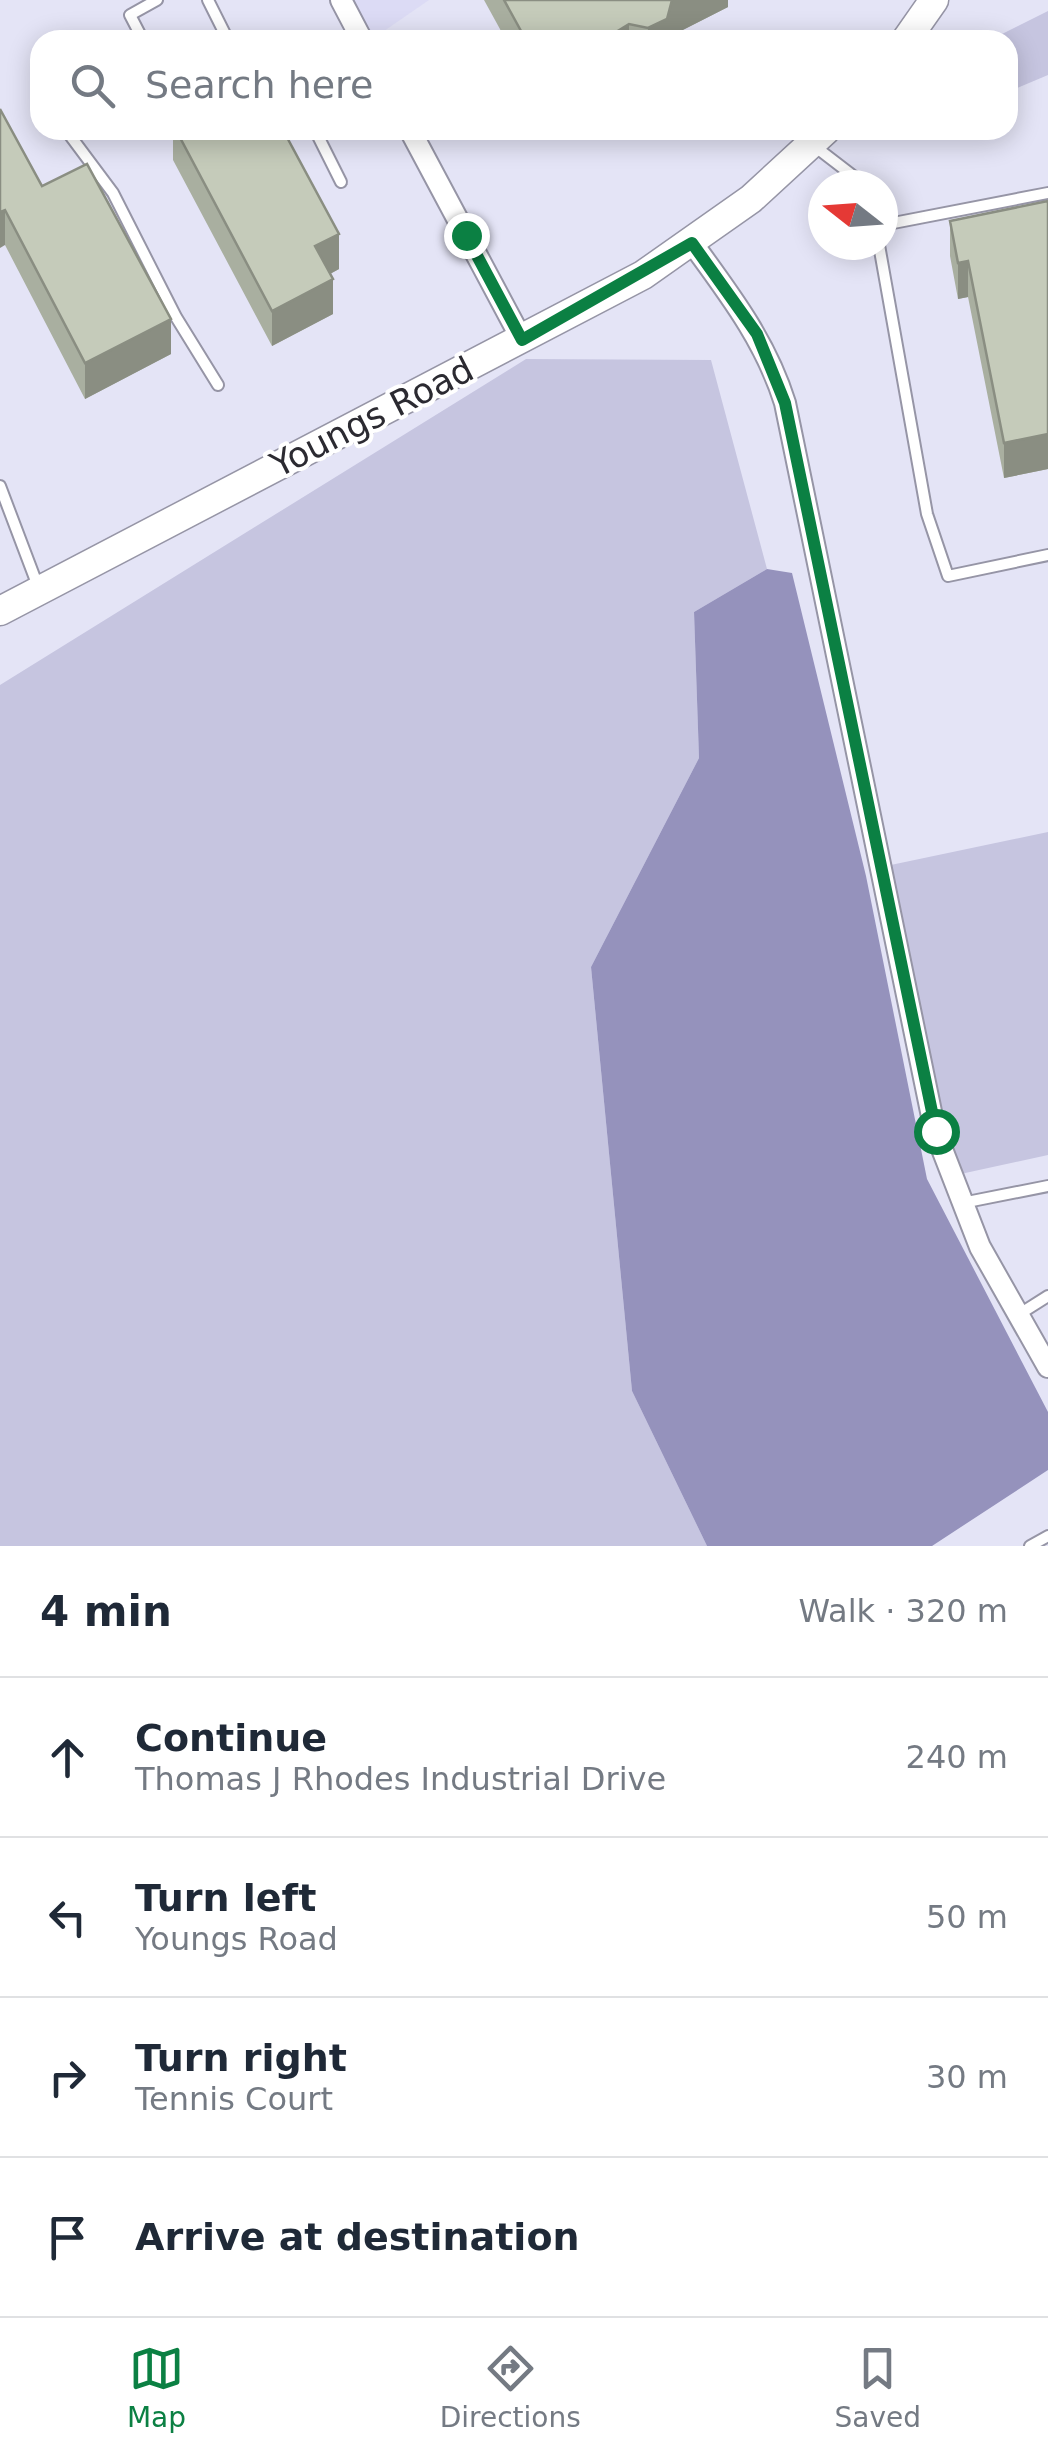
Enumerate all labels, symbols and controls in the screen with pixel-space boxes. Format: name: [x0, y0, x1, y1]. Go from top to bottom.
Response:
search box: [30, 30, 1018, 140]
icon: search: [65, 58, 120, 113]
text: Search here: [145, 63, 373, 107]
north arrow: [808, 170, 898, 260]
route end: [444, 213, 490, 259]
street label: Youngs Road: [263, 349, 480, 486]
route start: [914, 1109, 960, 1155]
text: 4 min: [40, 1587, 172, 1636]
text: Walk · 320 m: [798, 1592, 1008, 1630]
text: Continue: [135, 1716, 327, 1760]
icon: ahead: [40, 1730, 95, 1785]
text: 240 m: [906, 1738, 1008, 1776]
text: Thomas J Rhodes Industrial Drive: [135, 1760, 666, 1798]
text: Turn left: [135, 1876, 316, 1920]
icon: left: [40, 1890, 95, 1945]
text: 50 m: [926, 1898, 1008, 1936]
text: Youngs Road: [135, 1920, 338, 1958]
text: Turn right: [135, 2036, 347, 2080]
icon: right: [40, 2050, 95, 2105]
text: 30 m: [926, 2058, 1008, 2096]
text: Tennis Court: [135, 2080, 333, 2118]
icon: arrive: [40, 2210, 95, 2265]
text: Arrive at destination: [135, 2215, 580, 2259]
tab: Map: [127, 2341, 186, 2434]
tab: Directions: [440, 2341, 581, 2434]
tab: Saved: [835, 2341, 921, 2434]

